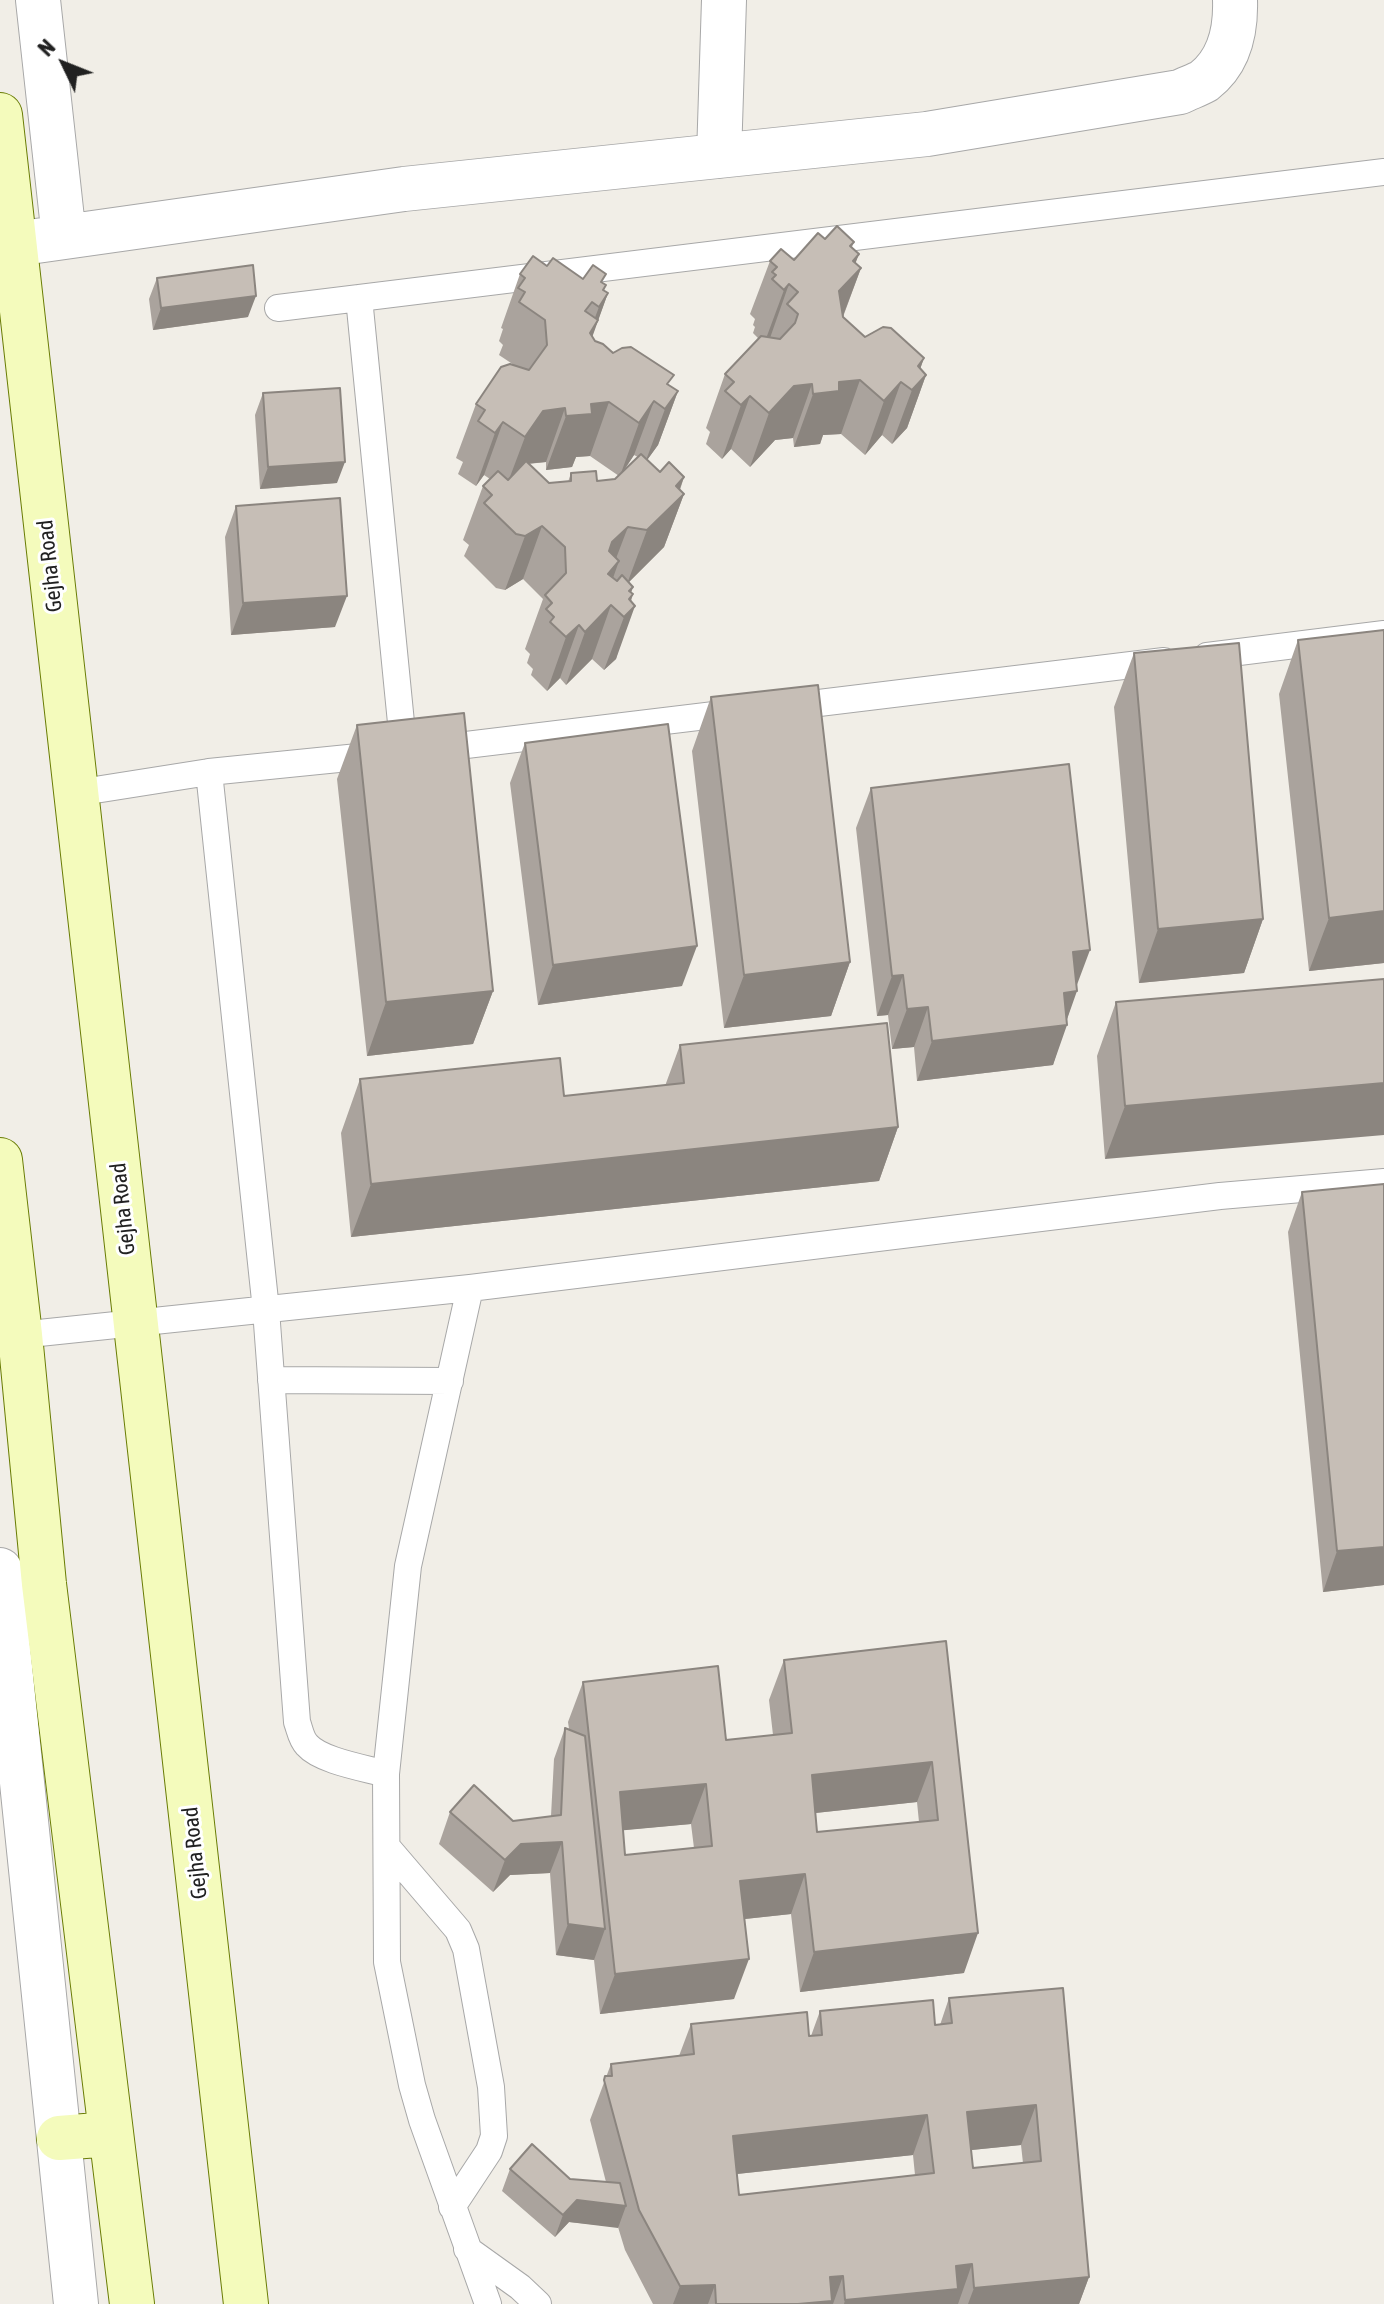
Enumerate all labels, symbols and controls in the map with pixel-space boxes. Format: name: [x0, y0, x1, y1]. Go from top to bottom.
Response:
north arrow: [24, 24, 104, 104]
text: N: [33, 34, 60, 61]
street label: Gejha Road: [32, 519, 68, 613]
street label: Gejha Road: [105, 1162, 141, 1256]
street label: Gejha Road: [177, 1806, 213, 1900]

